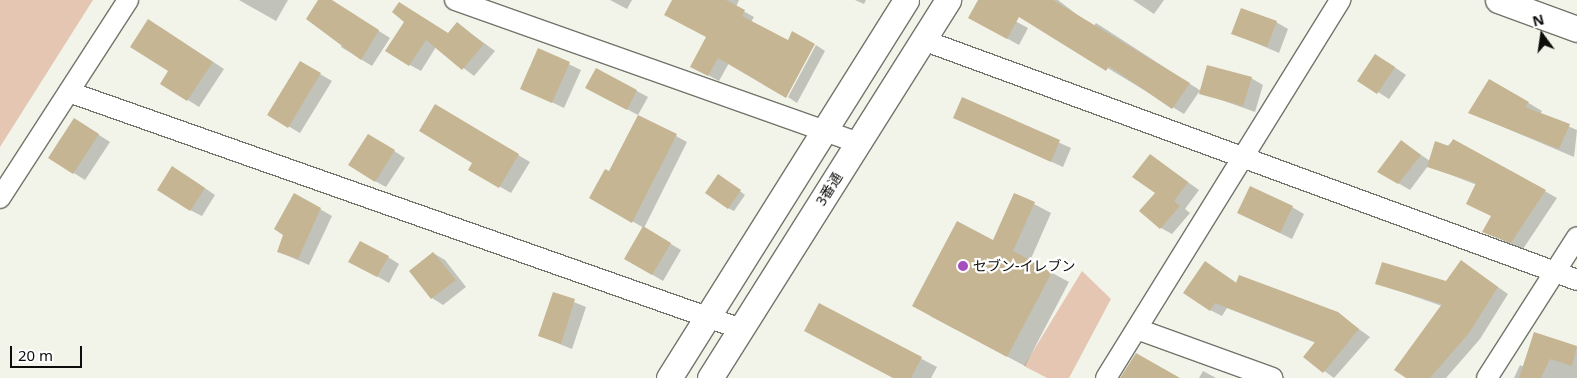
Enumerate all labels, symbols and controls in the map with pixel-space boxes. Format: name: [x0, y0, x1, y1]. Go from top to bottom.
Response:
text: N: [1530, 9, 1546, 31]
north arrow: [1517, 10, 1567, 60]
street label: 3番通: [812, 169, 846, 209]
place label: セブン-イレブン: [973, 258, 1076, 274]
marker: セブン-イレブン: [957, 260, 969, 272]
scale bar: [12, 336, 85, 368]
text: 20 m: [18, 345, 53, 365]

